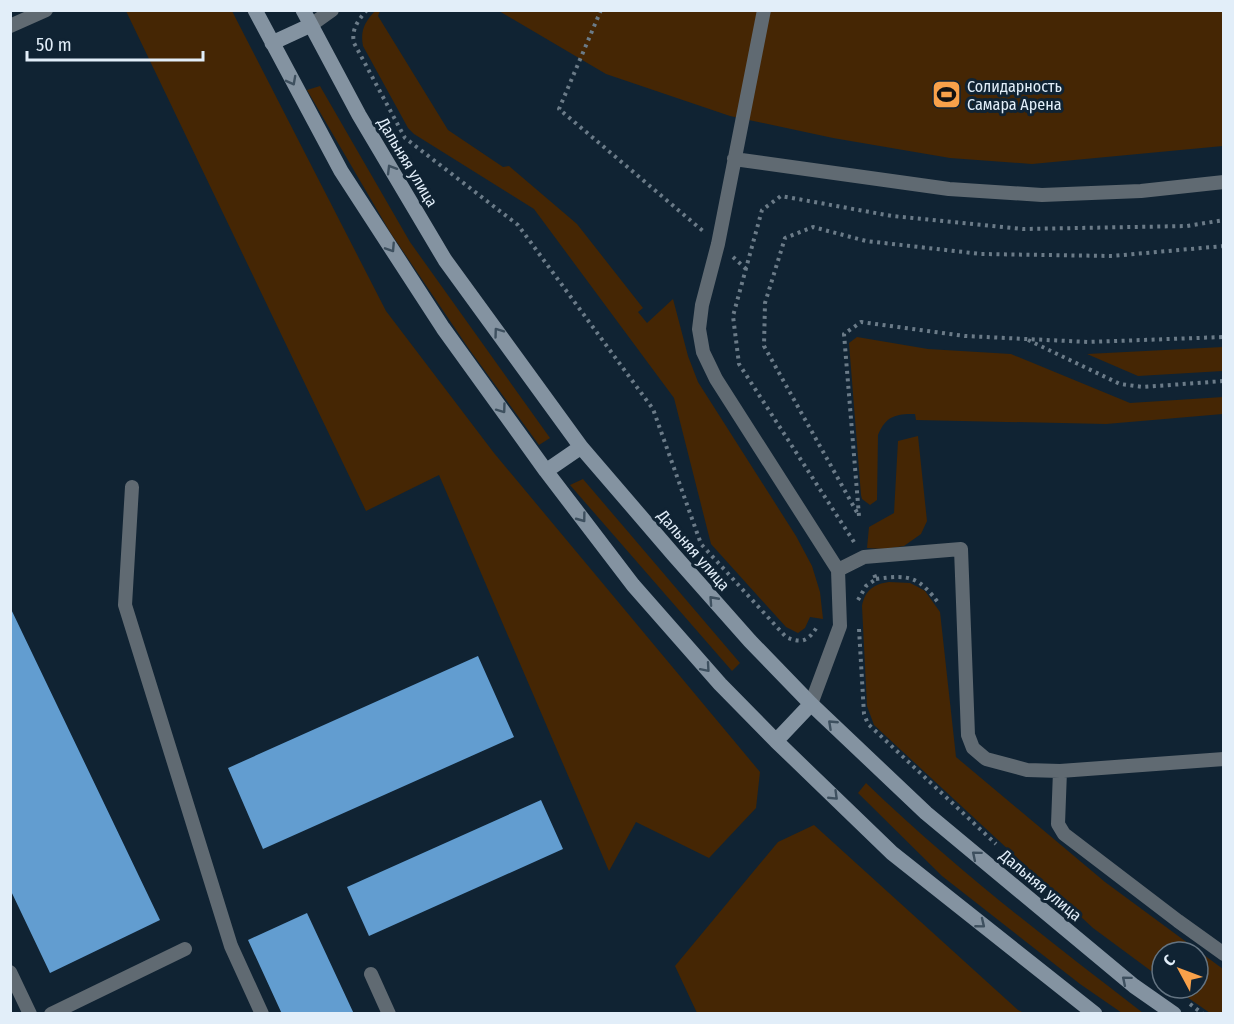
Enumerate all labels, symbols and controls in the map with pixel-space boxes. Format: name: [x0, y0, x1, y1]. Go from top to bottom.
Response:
scale bar: [27, 24, 202, 62]
text: 50 m: [36, 34, 72, 56]
one-way arrow: [285, 74, 296, 85]
place label: Солидарность Самара Арена: [967, 77, 1062, 114]
sports icon: Солидарность Самара Арена: [930, 79, 962, 111]
street label: Дальняя улица: [373, 113, 442, 210]
one-way arrow: [387, 165, 398, 175]
one-way arrow: [384, 242, 395, 253]
one-way arrow: [494, 327, 505, 338]
one-way arrow: [494, 403, 505, 414]
street label: Дальняя улица: [653, 505, 734, 595]
one-way arrow: [574, 511, 585, 522]
one-way arrow: [709, 596, 720, 606]
one-way arrow: [699, 661, 710, 672]
one-way arrow: [828, 720, 839, 731]
one-way arrow: [826, 789, 837, 800]
street label: Дальняя улица: [995, 845, 1085, 925]
one-way arrow: [972, 851, 983, 862]
one-way arrow: [974, 916, 985, 927]
north arrow: [1150, 940, 1210, 1000]
text: С: [1159, 951, 1179, 970]
one-way arrow: [1122, 976, 1133, 987]

